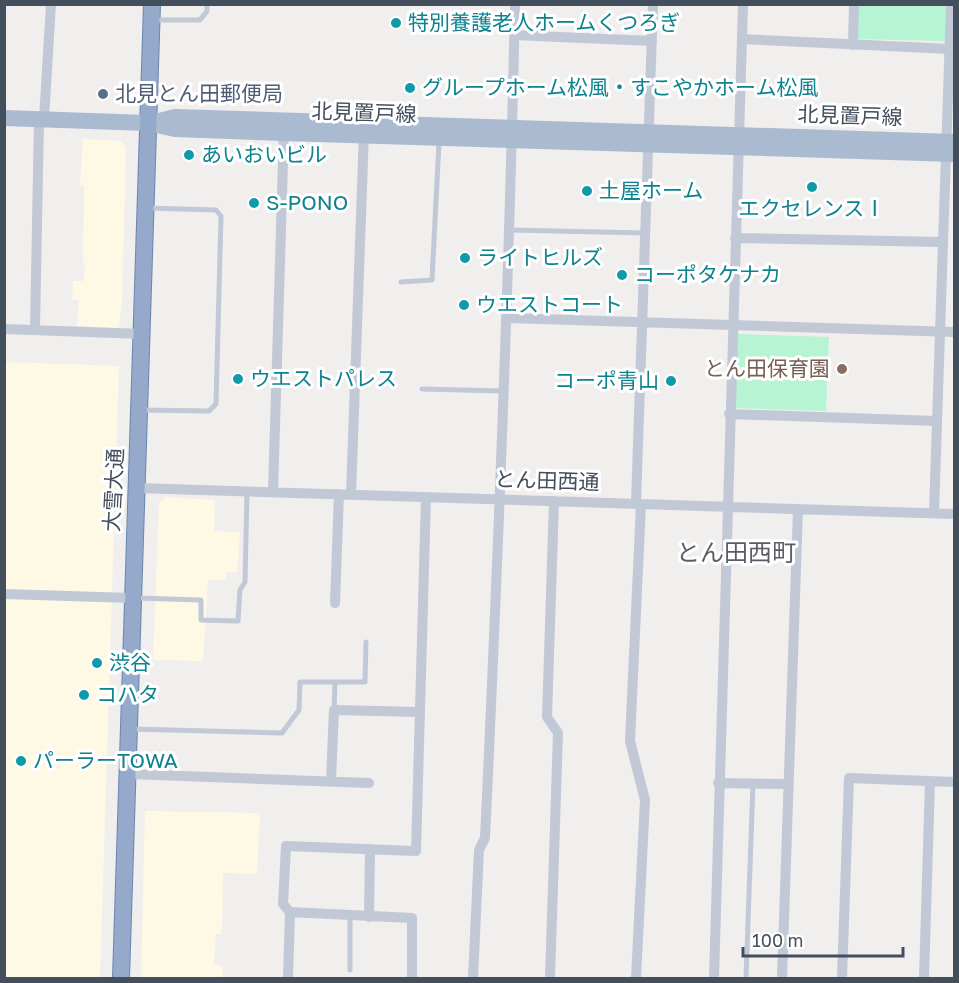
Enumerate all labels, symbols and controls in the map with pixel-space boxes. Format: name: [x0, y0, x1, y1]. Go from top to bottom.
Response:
place label: 特別養護老人ホームくつろぎ: [408, 9, 680, 35]
marker: 特別養護老人ホームくつろぎ: [389, 16, 403, 30]
place label: グループホーム松風・すこやかホーム松風: [422, 74, 818, 100]
place label: 北見とん田郵便局: [115, 80, 283, 106]
marker: グループホーム松風・すこやかホーム松風: [403, 81, 417, 95]
marker: 北見とん田郵便局: [96, 87, 110, 101]
street label: 北見置戸線: [311, 97, 417, 127]
street label: 北見置戸線: [797, 100, 903, 130]
place label: あいおいビル: [201, 141, 327, 167]
marker: あいおいビル: [182, 148, 196, 162]
place label: 土屋ホーム: [599, 177, 703, 203]
marker: エクセレンスⅠ: [805, 180, 819, 194]
marker: 土屋ホーム: [580, 184, 594, 198]
place label: S-PONO: [266, 189, 348, 215]
place label: エクセレンスⅠ: [739, 195, 885, 221]
marker: S-PONO: [247, 196, 261, 210]
place label: ライトヒルズ: [477, 244, 603, 270]
marker: ライトヒルズ: [458, 251, 472, 265]
place label: コーポタケナカ: [634, 261, 781, 287]
marker: コーポタケナカ: [615, 268, 629, 282]
place label: ウエストコート: [476, 291, 623, 317]
marker: ウエストコート: [457, 298, 471, 312]
place label: とん田保育園: [704, 355, 830, 381]
marker: とん田保育園: [835, 362, 849, 376]
place label: ウエストパレス: [250, 365, 397, 391]
place label: コーポ青山: [554, 367, 659, 393]
marker: ウエストパレス: [231, 372, 245, 386]
marker: コーポ青山: [664, 374, 678, 388]
street label: 大雪大通: [98, 447, 128, 533]
street label: とん田西通: [494, 465, 600, 495]
district label: とん田西町: [676, 537, 796, 566]
place label: 渋谷: [109, 649, 151, 675]
marker: 渋谷: [90, 656, 104, 670]
place label: コハタ: [96, 681, 159, 707]
marker: コハタ: [77, 688, 91, 702]
place label: パーラーTOWA: [33, 747, 178, 773]
marker: パーラーTOWA: [14, 754, 28, 768]
scale bar: [743, 920, 904, 958]
text: 100 m: [752, 929, 803, 951]

